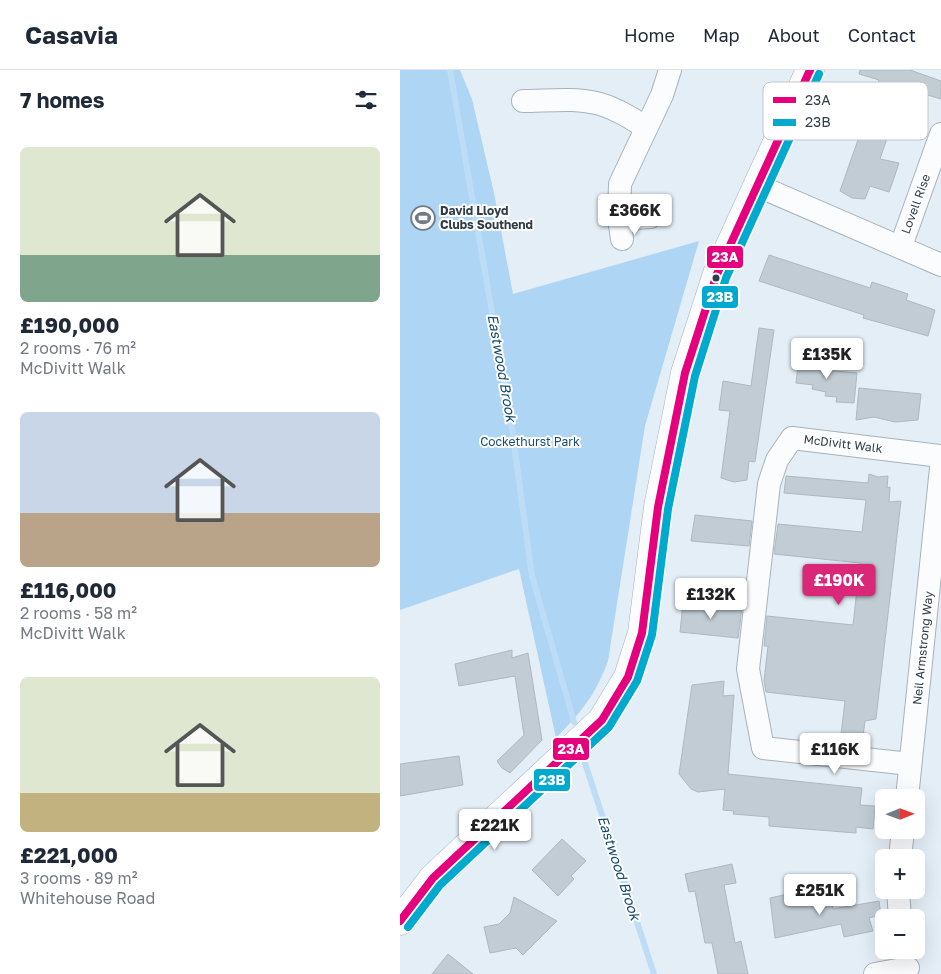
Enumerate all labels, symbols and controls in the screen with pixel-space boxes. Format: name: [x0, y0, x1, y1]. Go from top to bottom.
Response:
text: Casavia: [25, 20, 118, 49]
text: Home: [624, 24, 675, 46]
text: Map: [703, 24, 740, 46]
text: About: [768, 24, 820, 46]
text: Contact: [848, 24, 916, 46]
legend: [763, 82, 928, 140]
icon: filters: [352, 86, 380, 114]
text: 7 homes: [20, 87, 105, 113]
text: 23A: [805, 91, 831, 108]
text: 23B: [805, 113, 831, 130]
street label: Lovell Rise: [898, 172, 933, 236]
icon: home: [155, 180, 245, 270]
pin: £366K: [600, 194, 670, 236]
text: £366K: [609, 200, 661, 220]
place label: David Lloyd Clubs Southend: [440, 203, 533, 232]
sports icon: David Lloyd Clubs Southend: [410, 205, 436, 231]
line badge: 23A: [706, 245, 744, 269]
text: 23A: [711, 248, 739, 265]
unlabelled marker: [711, 273, 721, 283]
line badge: 23B: [701, 285, 739, 309]
text: 23B: [707, 288, 734, 305]
text: £190,000: [20, 312, 119, 338]
water label: Eastwood Brook: [485, 313, 521, 425]
text: 2 rooms · 76 m²: [20, 338, 136, 358]
pin: £135K: [792, 338, 862, 380]
text: £135K: [802, 344, 852, 364]
text: McDivitt Walk: [20, 358, 126, 378]
street label: McDivitt Walk: [803, 431, 884, 456]
park label: Cockethurst Park: [480, 434, 580, 449]
icon: home: [155, 445, 245, 535]
pin: £190K: [804, 564, 874, 606]
text: £190K: [814, 570, 864, 590]
text: £116,000: [20, 577, 117, 603]
pin: £132K: [676, 578, 746, 620]
text: £132K: [686, 584, 736, 604]
street label: Neil Armstrong Way: [909, 590, 936, 706]
text: 2 rooms · 58 m²: [20, 603, 137, 623]
text: McDivitt Walk: [20, 623, 126, 643]
icon: home: [155, 710, 245, 800]
pin: £116K: [800, 732, 870, 775]
line badge: 23A: [552, 737, 590, 761]
text: £116K: [811, 739, 859, 759]
text: 23A: [557, 740, 585, 757]
line badge: 23B: [533, 768, 571, 792]
text: 23B: [539, 771, 566, 788]
north arrow: [875, 789, 925, 839]
map controls: [875, 789, 925, 959]
pin: £221K: [460, 808, 530, 851]
water label: Eastwood Brook: [595, 813, 645, 924]
text: £221K: [470, 815, 520, 835]
text: £221,000: [20, 842, 118, 868]
button: +: [875, 849, 925, 899]
text: 3 rooms · 89 m²: [20, 868, 137, 888]
pin: £251K: [785, 874, 855, 916]
text: £251K: [795, 880, 845, 900]
text: Whitehouse Road: [20, 888, 155, 908]
button: −: [875, 909, 925, 959]

